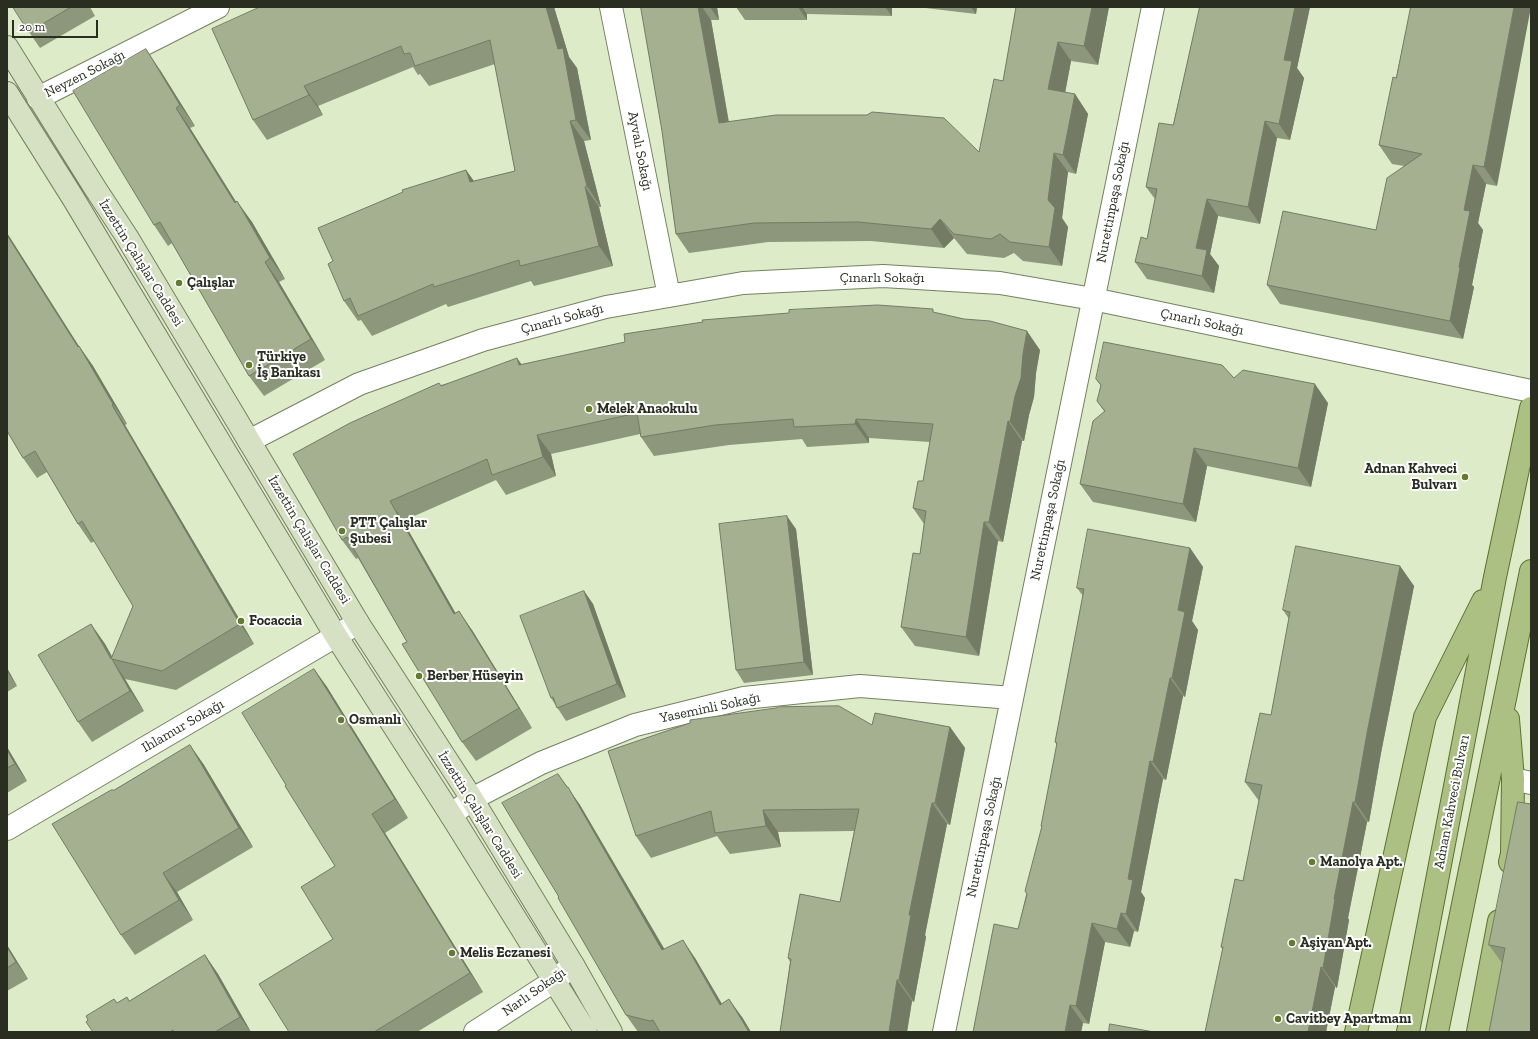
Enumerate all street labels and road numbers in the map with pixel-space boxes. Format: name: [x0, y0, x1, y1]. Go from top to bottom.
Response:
street label: Neyzen Sokağı: [42, 47, 128, 101]
street label: Ayvalı Sokağı: [624, 110, 656, 192]
street label: Nurettinpaşa Sokağı: [1093, 140, 1133, 264]
street label: İzzettin Çalışlar Caddesi: [95, 196, 187, 330]
street label: Çınarlı Sokağı: [840, 270, 924, 286]
street label: Çınarlı Sokağı: [519, 300, 605, 338]
street label: Çınarlı Sokağı: [1159, 305, 1245, 339]
street label: Nurettinpaşa Sokağı: [1027, 458, 1069, 582]
street label: İzzettin Çalışlar Caddesi: [264, 473, 354, 607]
street label: Yaseminli Sokağı: [658, 689, 762, 727]
street label: Ihlamur Sokağı: [139, 696, 227, 756]
street label: Adnan Kahveci Bulvarı: [1431, 733, 1473, 871]
street label: İzzettin Çalışlar Caddesi: [434, 748, 526, 882]
street label: Nurettinpaşa Sokağı: [963, 775, 1005, 899]
street label: Narlı Sokağı: [499, 964, 569, 1020]

